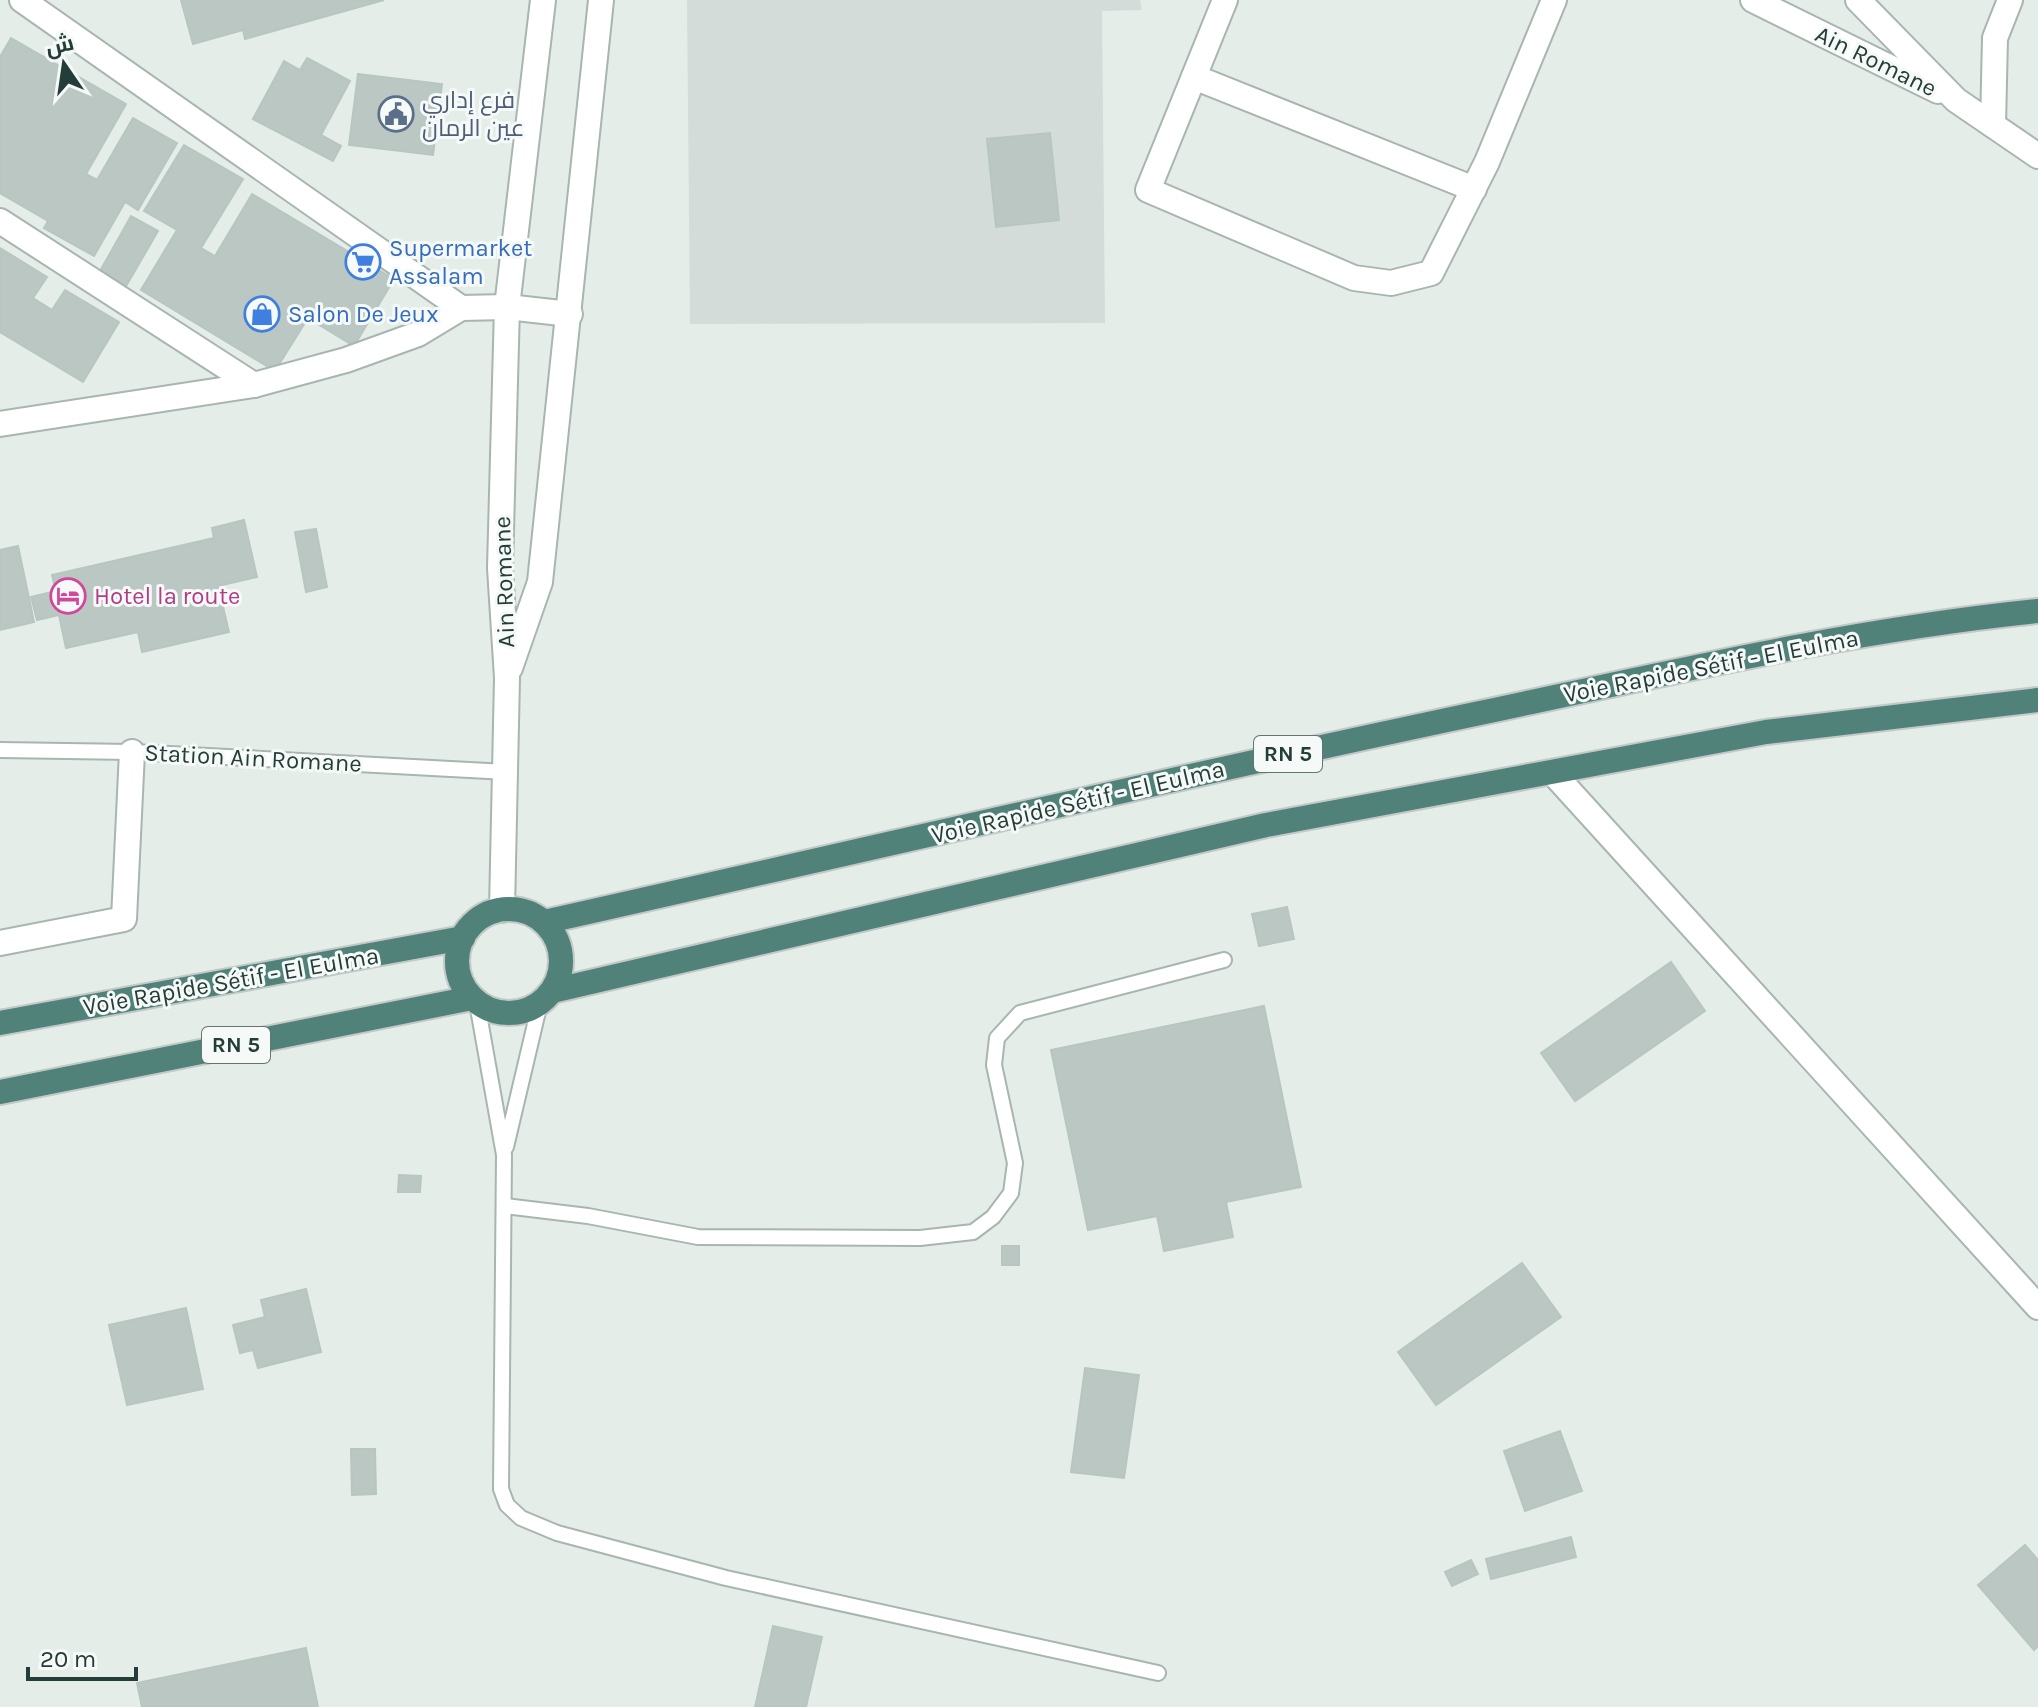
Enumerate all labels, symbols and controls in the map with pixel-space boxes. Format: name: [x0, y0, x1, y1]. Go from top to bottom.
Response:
street label: Ain Romane: [1811, 20, 1941, 102]
north arrow: [24, 24, 104, 104]
text: ش: [43, 30, 76, 61]
place label: فرع إداري عين الرمان: [422, 86, 524, 142]
public building icon: فرع إداري عين الرمان: [377, 95, 415, 133]
place label: Supermarket Assalam: [389, 234, 532, 290]
supermarket icon: Supermarket Assalam: [344, 243, 382, 281]
shop icon: Salon De Jeux: [243, 295, 281, 333]
place label: Salon De Jeux: [288, 300, 438, 328]
street label: Ain Romane: [488, 516, 520, 648]
hotel icon: Hotel la route: [49, 577, 87, 615]
place label: Hotel la route: [94, 582, 240, 610]
street label: Voie Rapide Sétif - El Eulma: [1561, 624, 1861, 708]
road number: RN 5: [1254, 736, 1322, 772]
street label: Station Ain Romane: [144, 738, 362, 778]
street label: Voie Rapide Sétif - El Eulma: [929, 755, 1227, 849]
street label: Voie Rapide Sétif - El Eulma: [81, 941, 381, 1021]
road number: RN 5: [202, 1027, 270, 1063]
scale bar: [28, 1631, 136, 1681]
text: 20 m: [40, 1645, 96, 1673]

